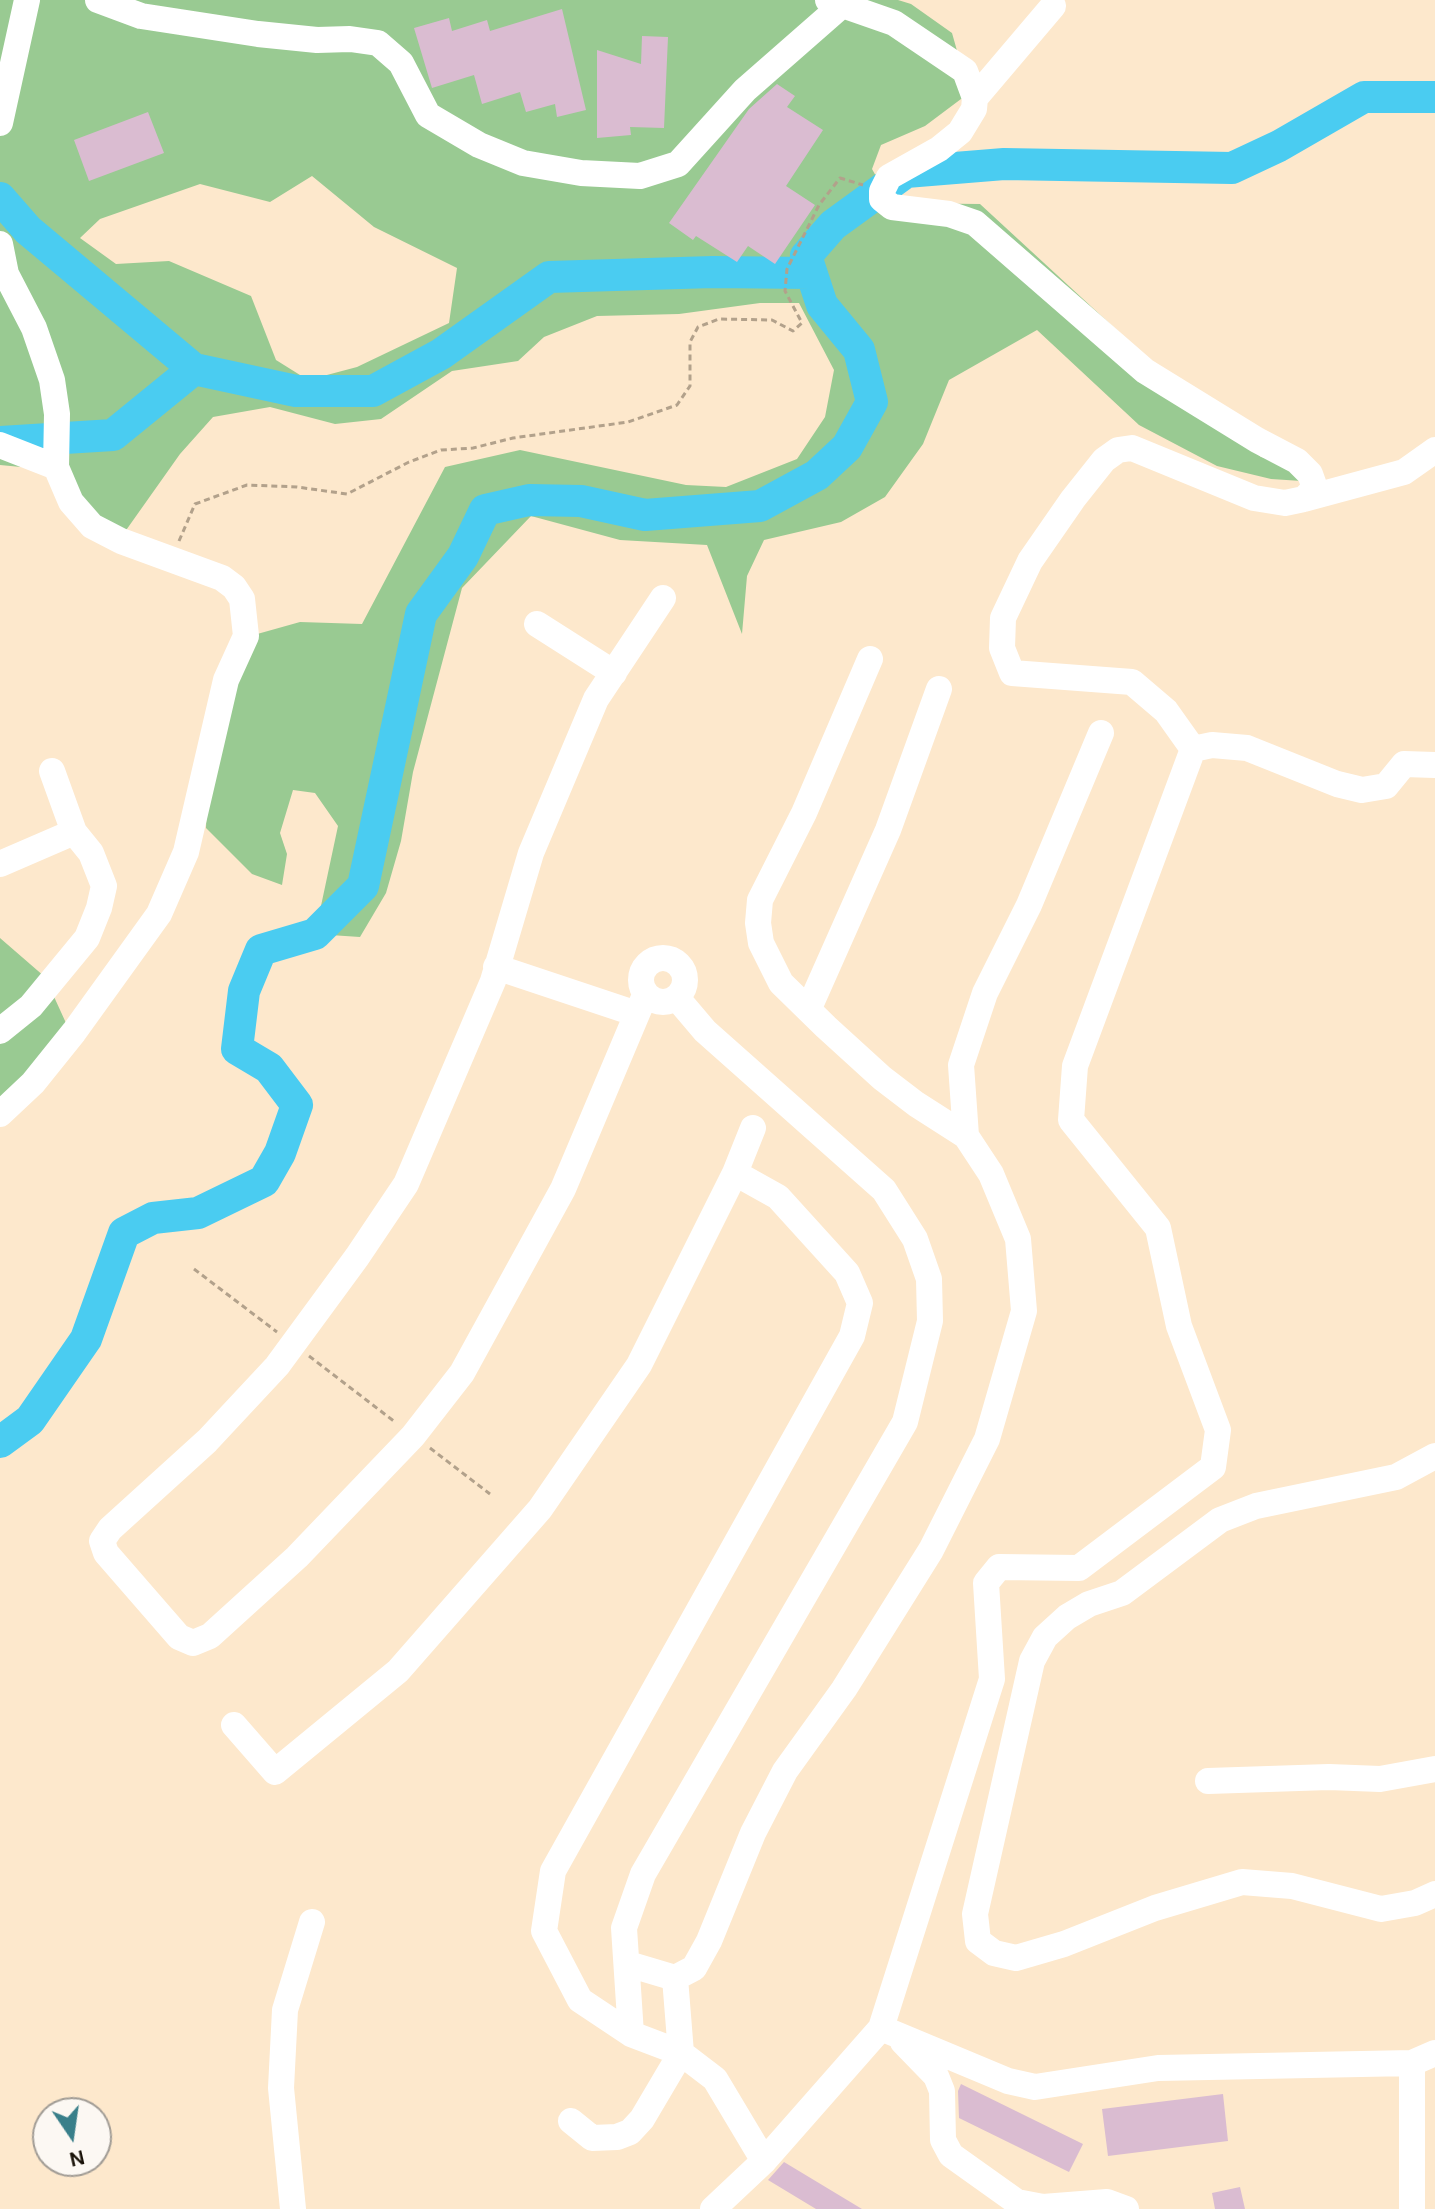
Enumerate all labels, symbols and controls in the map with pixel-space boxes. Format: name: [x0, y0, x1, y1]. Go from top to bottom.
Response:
north arrow: [32, 2097, 112, 2177]
text: N: [66, 2144, 88, 2173]

